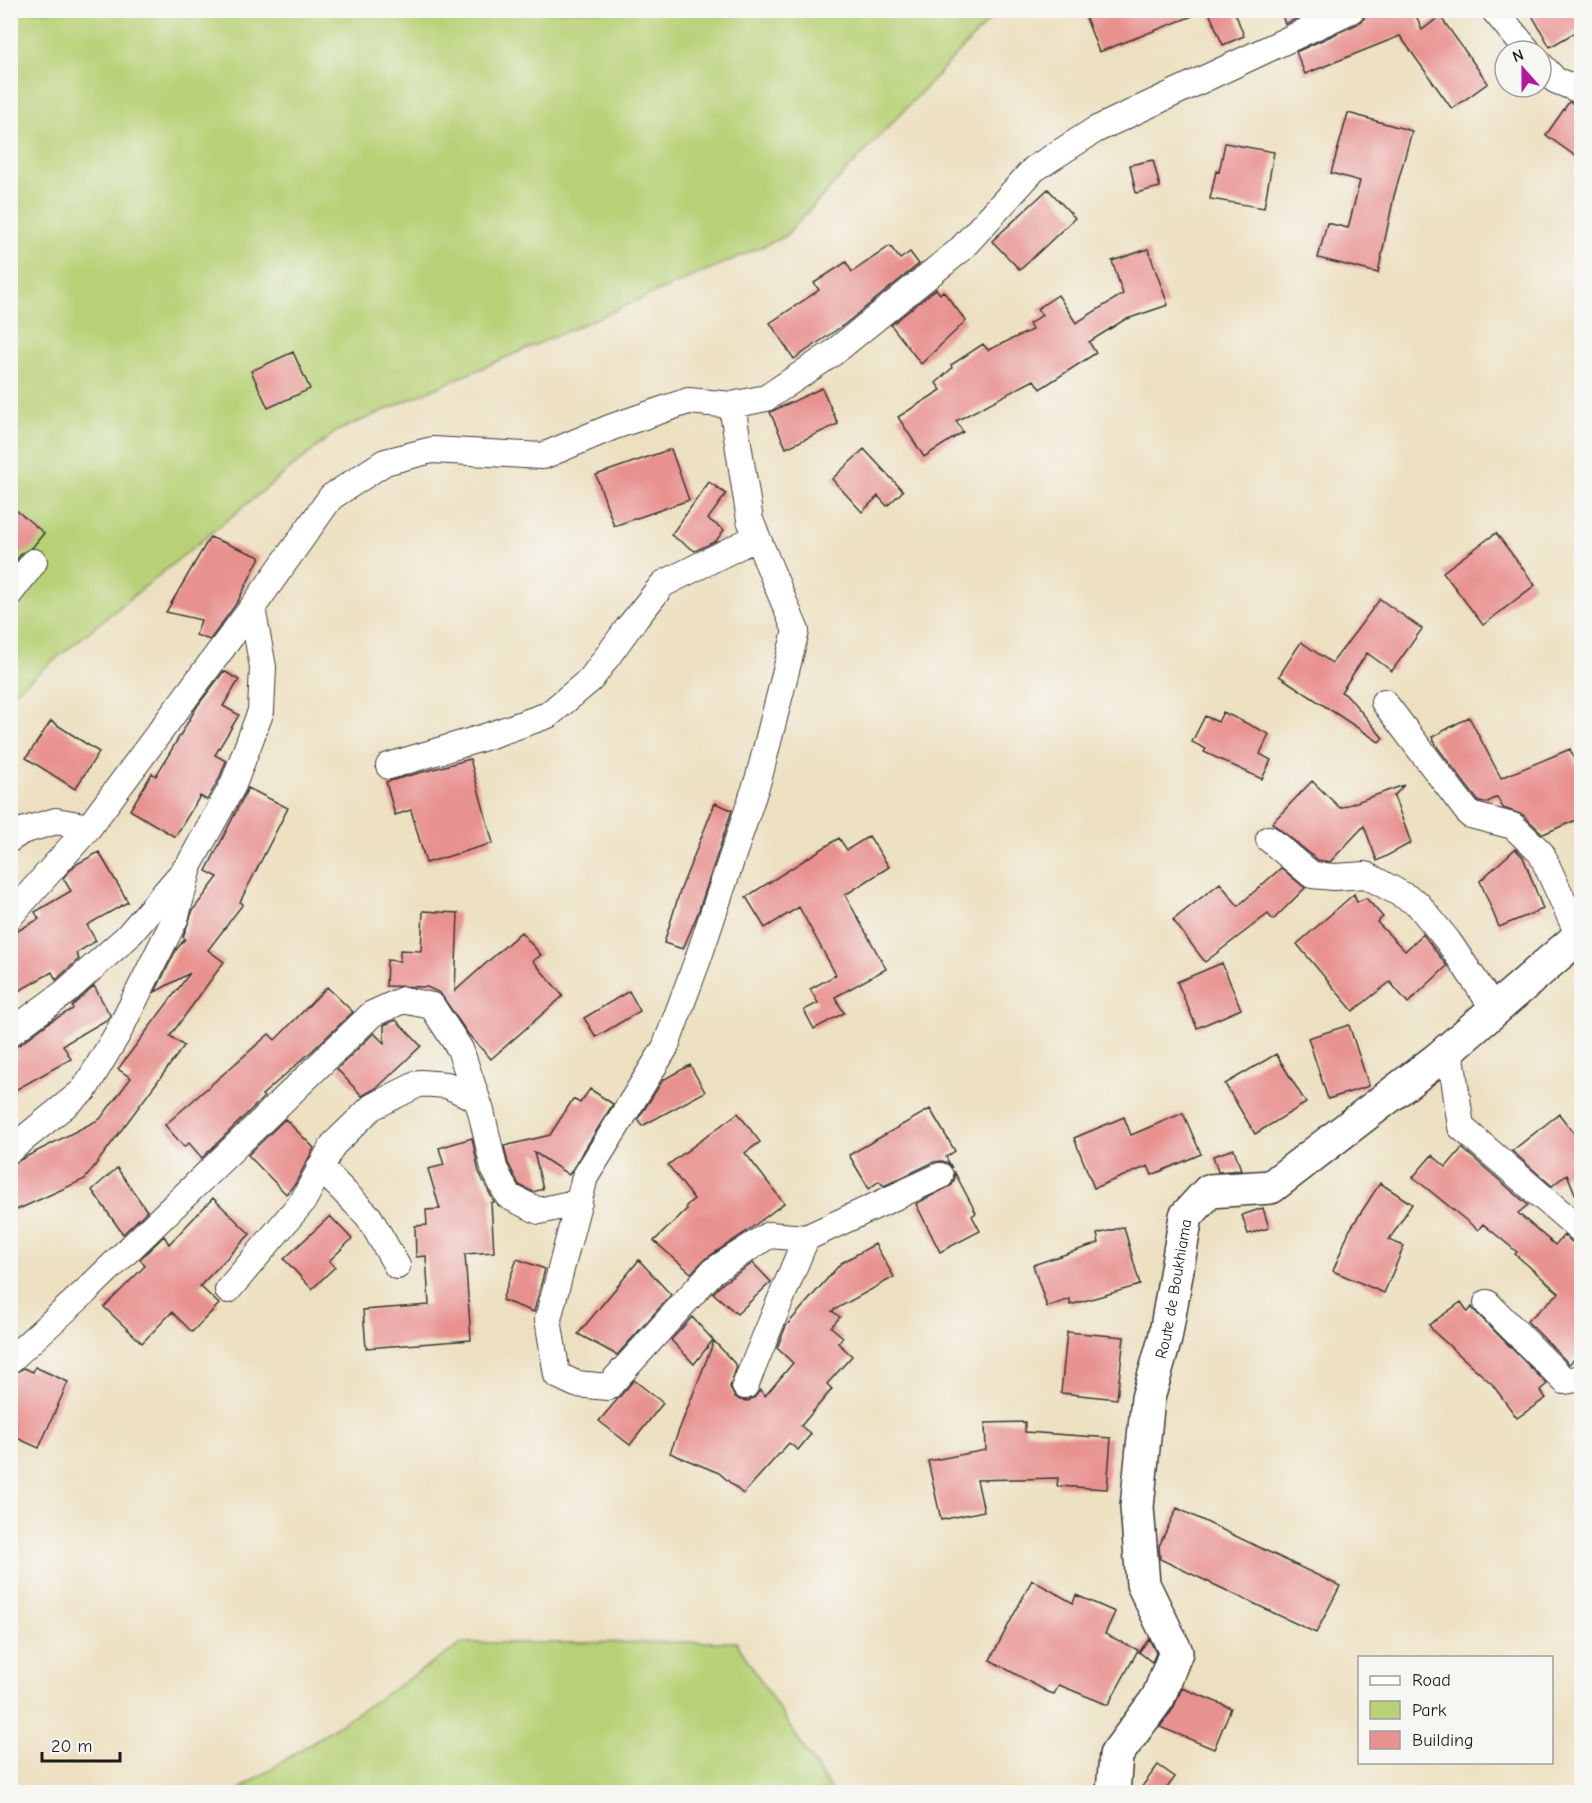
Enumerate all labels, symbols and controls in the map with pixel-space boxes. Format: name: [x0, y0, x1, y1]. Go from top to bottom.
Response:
north arrow: [1493, 39, 1553, 99]
text: N: [1510, 46, 1526, 66]
street label: Route de Boukhiama: [1152, 1218, 1195, 1361]
legend: [1358, 1656, 1553, 1764]
text: Road: [1412, 1670, 1451, 1691]
text: Park: [1412, 1700, 1447, 1721]
scale bar: [42, 1725, 120, 1763]
text: Building: [1412, 1730, 1474, 1751]
text: 20 m: [51, 1736, 92, 1757]

